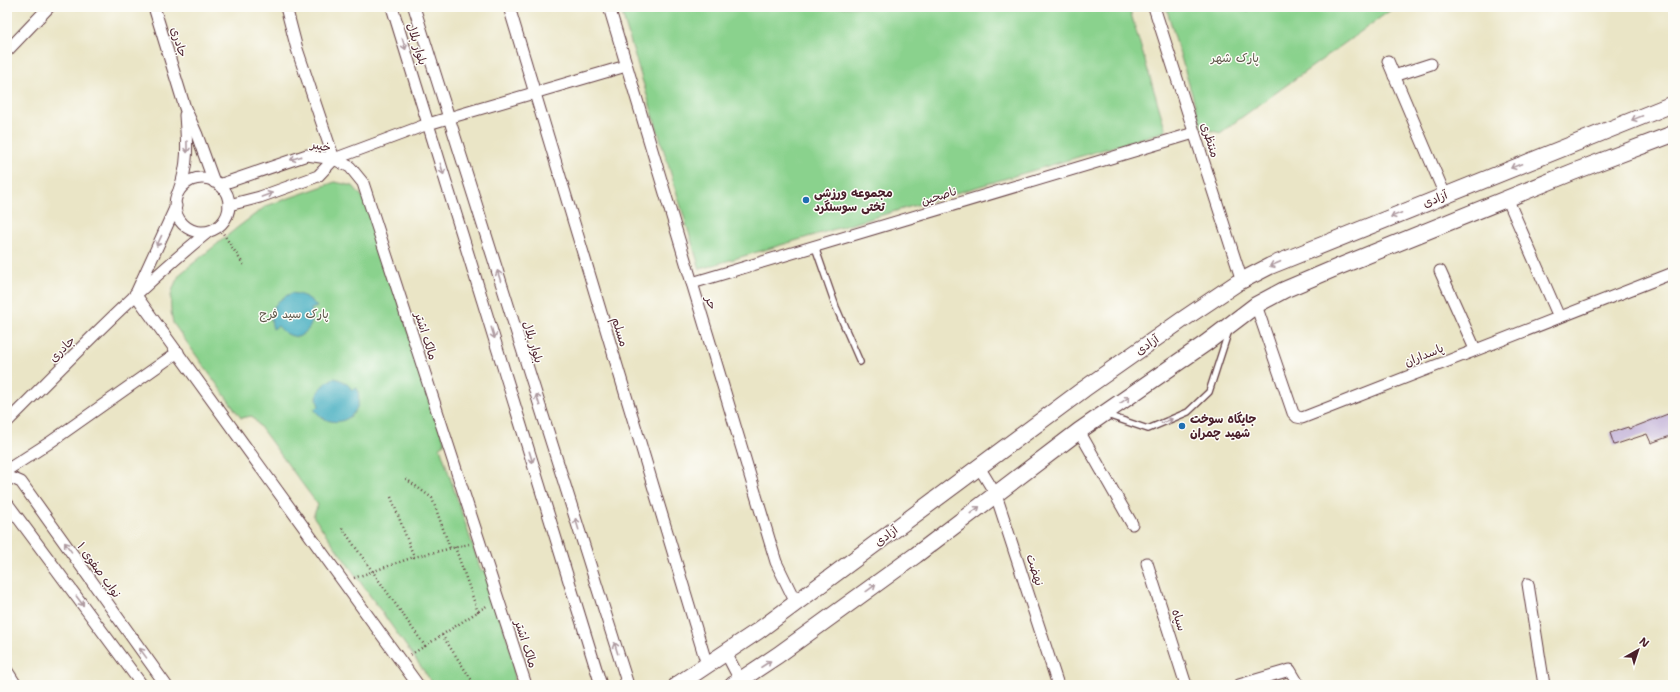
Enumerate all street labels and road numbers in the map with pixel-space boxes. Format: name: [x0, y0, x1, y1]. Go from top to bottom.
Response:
street label: بلوار بلال: [403, 21, 431, 67]
street label: جادری: [167, 25, 191, 59]
street label: منتظری: [1197, 120, 1223, 160]
street label: خیبر: [308, 136, 333, 156]
street label: ناصحین: [919, 183, 959, 209]
street label: آزادی: [1420, 186, 1451, 211]
street label: حر: [701, 293, 721, 312]
street label: مالک اشتر: [410, 309, 441, 362]
street label: مسلم: [607, 315, 632, 349]
street label: بلوار بلال: [519, 319, 547, 365]
street label: آزادی: [1132, 331, 1163, 359]
street label: جادری: [45, 332, 79, 366]
street label: پاسداران: [1402, 340, 1446, 370]
street label: آزادی: [871, 521, 902, 550]
street label: نواب صفوی ۱: [73, 539, 125, 601]
street label: نهضت: [1022, 552, 1048, 588]
street label: سپاه: [1168, 607, 1190, 633]
street label: مالک اشتر: [510, 617, 541, 670]

